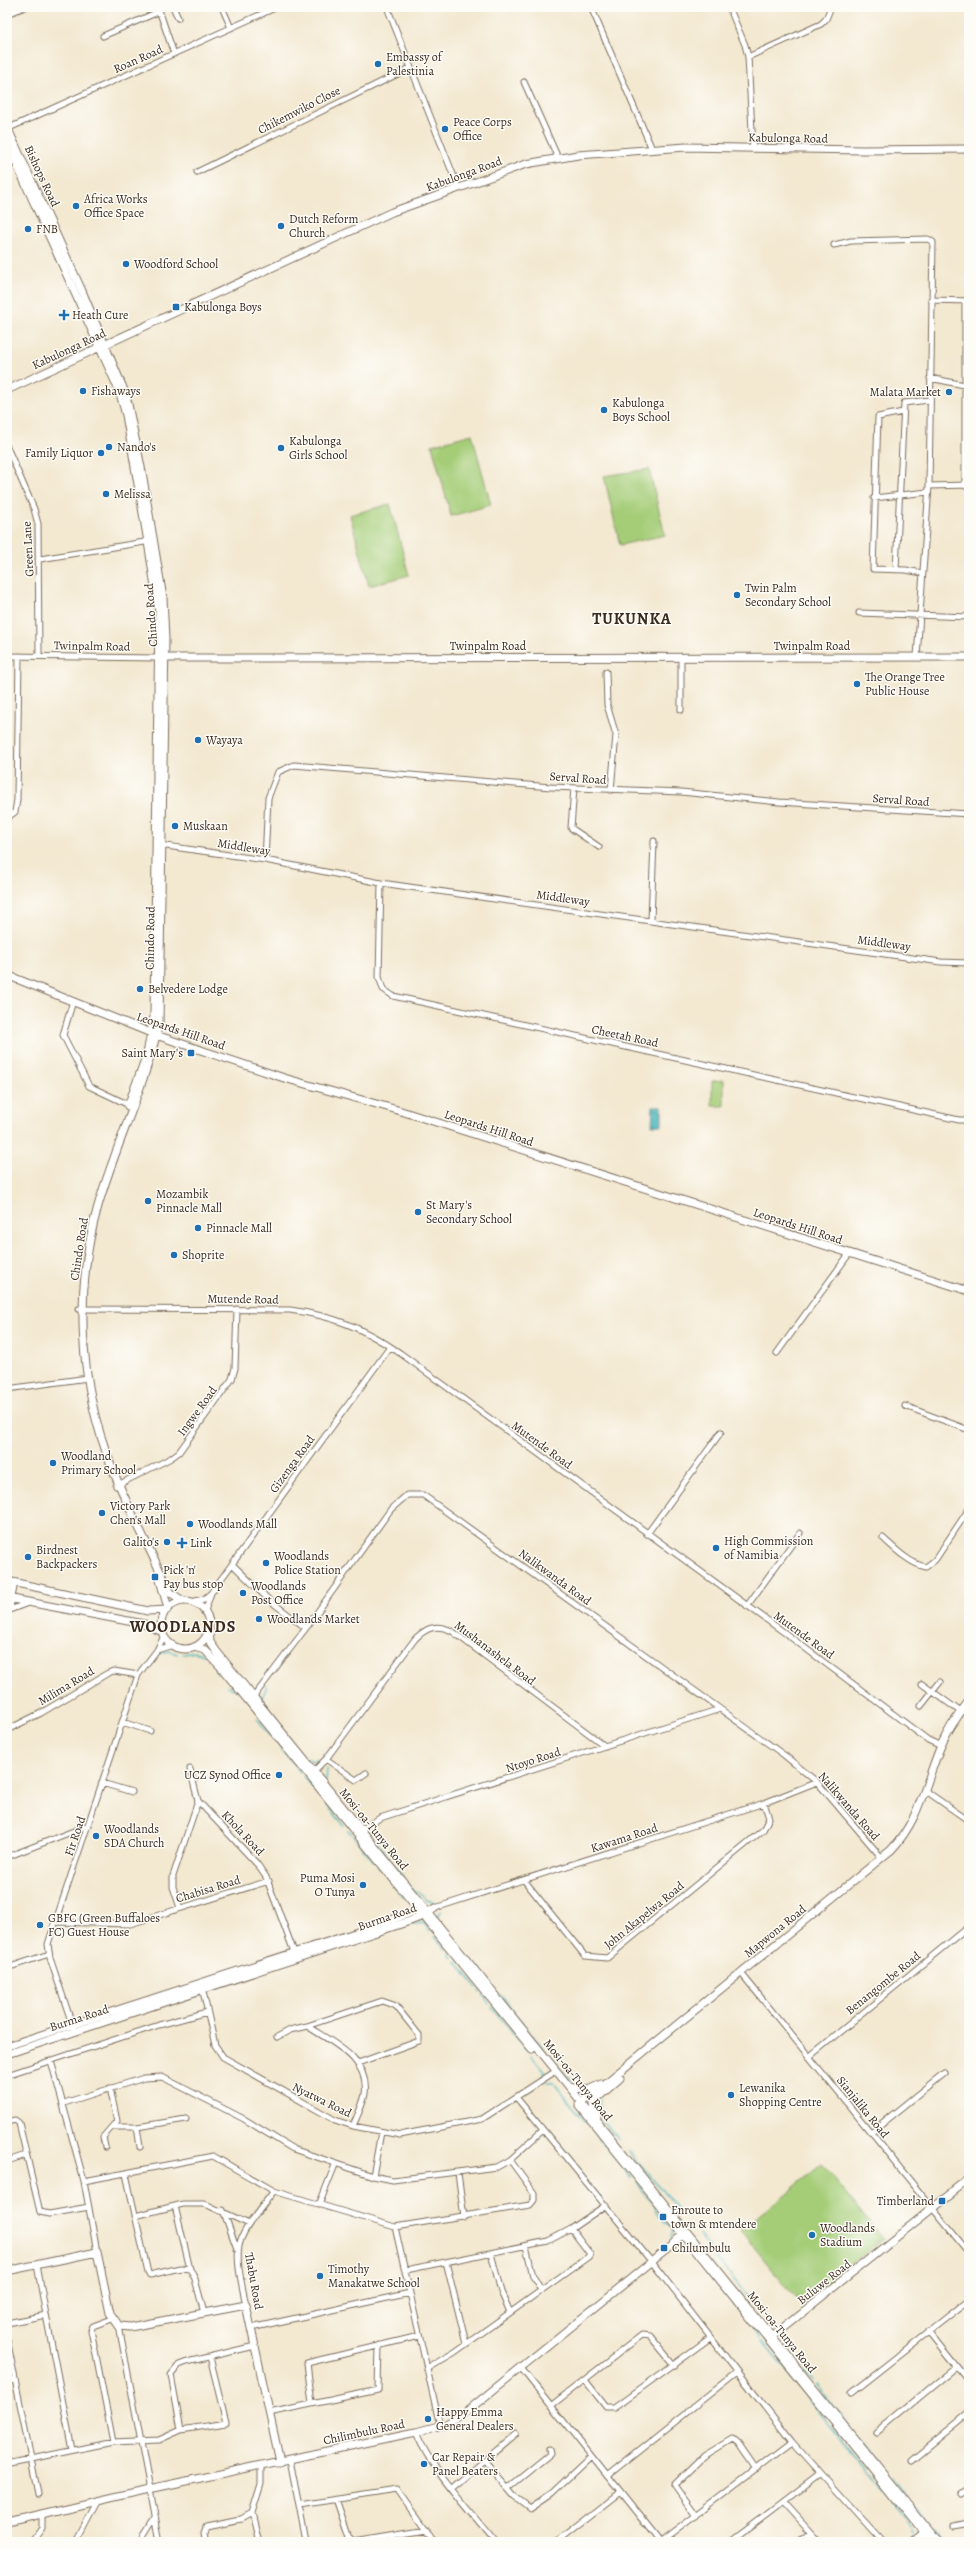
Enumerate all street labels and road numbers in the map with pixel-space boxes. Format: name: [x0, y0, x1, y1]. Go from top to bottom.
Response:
street label: Roan Road: [111, 41, 166, 77]
street label: Chikemwiko Close: [255, 82, 343, 138]
street label: Kabulonga Road: [748, 129, 829, 147]
street label: Bishops Road: [21, 143, 63, 210]
street label: Kabulonga Road: [424, 153, 505, 195]
street label: Kabulonga Road: [29, 325, 109, 373]
street label: Green Lane: [19, 521, 37, 577]
street label: Chindo Road: [141, 582, 161, 647]
street label: Twinpalm Road: [54, 637, 131, 655]
street label: Twinpalm Road: [450, 638, 527, 654]
street label: Twinpalm Road: [774, 638, 851, 654]
street label: Serval Road: [549, 768, 608, 788]
street label: Serval Road: [872, 790, 931, 810]
street label: Middleway: [216, 835, 272, 859]
street label: Middleway: [535, 886, 591, 910]
street label: Chindo Road: [141, 905, 159, 970]
street label: Middleway: [856, 931, 912, 955]
street label: Leopards Hill Road: [134, 1008, 228, 1054]
street label: Cheetah Road: [590, 1021, 660, 1051]
street label: Leopards Hill Road: [442, 1106, 536, 1150]
street label: Leopards Hill Road: [751, 1204, 845, 1248]
street label: Chindo Road: [66, 1216, 92, 1282]
street label: Mutende Road: [207, 1290, 279, 1308]
street label: Ingwe Road: [174, 1382, 221, 1439]
street label: Mutende Road: [508, 1418, 576, 1473]
street label: Gizenga Road: [266, 1432, 319, 1496]
street label: Nalikwanda Road: [515, 1545, 595, 1609]
street label: Mutende Road: [770, 1608, 838, 1663]
street label: Mushanashela Road: [451, 1617, 539, 1689]
street label: Milima Road: [35, 1663, 97, 1709]
street label: Ntoyo Road: [503, 1743, 563, 1776]
street label: Nalikwanda Road: [815, 1768, 884, 1844]
street label: Mosi-oa-Tunya Road: [336, 1785, 412, 1874]
street label: Khola Road: [218, 1807, 268, 1859]
street label: Fir Road: [61, 1813, 89, 1858]
street label: Kawama Road: [588, 1819, 660, 1856]
street label: Chabisa Road: [174, 1871, 243, 1906]
street label: John Akapelwa Road: [601, 1877, 688, 1952]
street label: Burma Road: [355, 1899, 419, 1935]
street label: Mapwona Road: [741, 1901, 810, 1961]
street label: Benangombe Road: [842, 1947, 924, 2018]
street label: Burma Road: [47, 2001, 111, 2035]
street label: Mosi-oa-Tunya Road: [540, 2036, 616, 2125]
street label: Sianjalika Road: [833, 2073, 893, 2142]
street label: Nyatwa Road: [290, 2079, 355, 2122]
street label: Thabu Road: [241, 2251, 267, 2311]
street label: Buluwe Road: [794, 2256, 855, 2308]
street label: Mosi-oa-Tunya Road: [744, 2288, 820, 2377]
street label: Chilimbulu Road: [322, 2415, 407, 2448]

